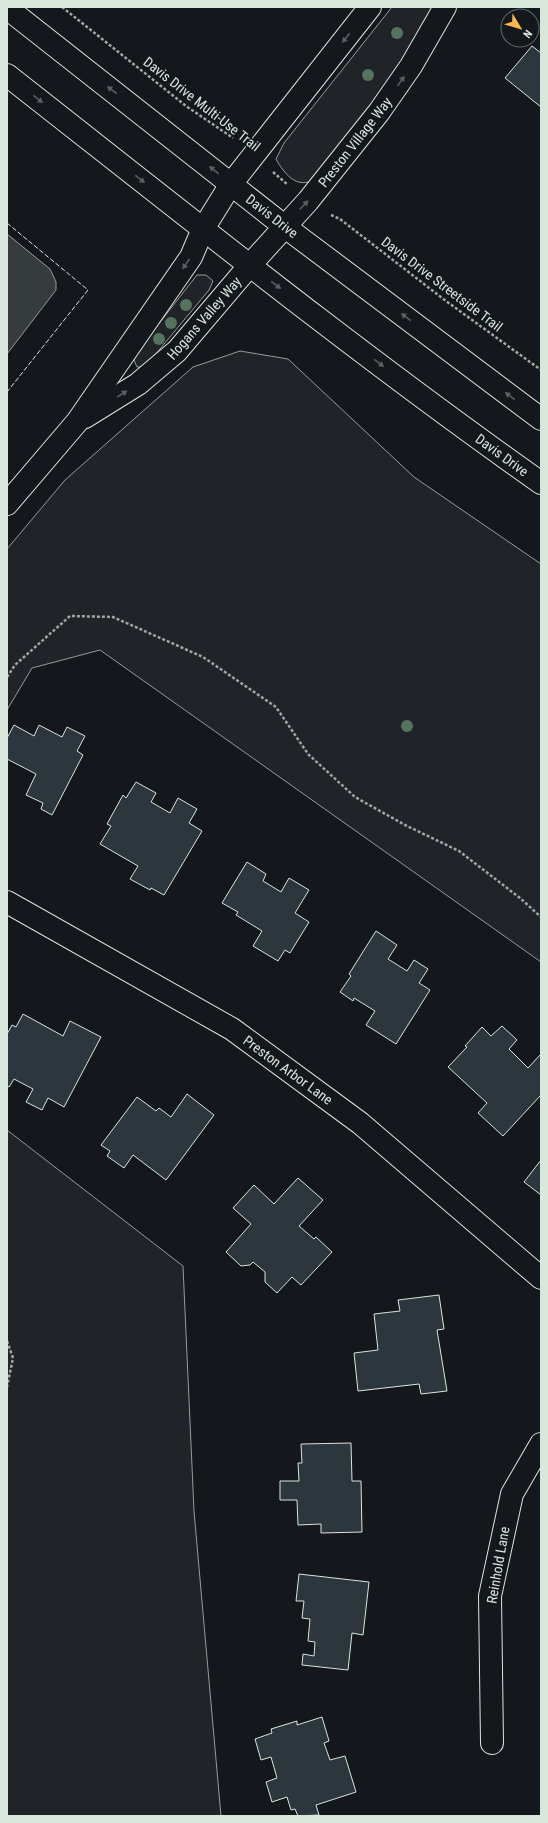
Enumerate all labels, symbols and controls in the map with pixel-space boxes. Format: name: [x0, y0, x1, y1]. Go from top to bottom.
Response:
north arrow: [500, 8, 540, 48]
text: N: [520, 27, 535, 41]
one-way arrow: [342, 33, 351, 44]
street label: Davis Drive Multi-Use Trail: [141, 53, 263, 155]
one-way arrow: [397, 75, 405, 86]
one-way arrow: [106, 86, 117, 94]
one-way arrow: [32, 94, 43, 103]
street label: Preston Village Way: [315, 94, 395, 190]
one-way arrow: [208, 166, 219, 175]
one-way arrow: [135, 175, 146, 183]
street label: Davis Drive: [243, 191, 301, 241]
one-way arrow: [299, 200, 309, 210]
street label: Davis Drive Streetside Trail: [378, 233, 506, 335]
one-way arrow: [182, 259, 190, 269]
street label: Hogans Valley Way: [164, 273, 245, 363]
one-way arrow: [270, 281, 281, 289]
one-way arrow: [401, 314, 411, 322]
one-way arrow: [374, 359, 385, 368]
one-way arrow: [116, 391, 128, 398]
one-way arrow: [504, 391, 515, 400]
street label: Davis Drive: [472, 431, 532, 480]
street label: Preston Arbor Lane: [240, 1032, 336, 1108]
street label: Reinhold Lane: [483, 1525, 513, 1605]

